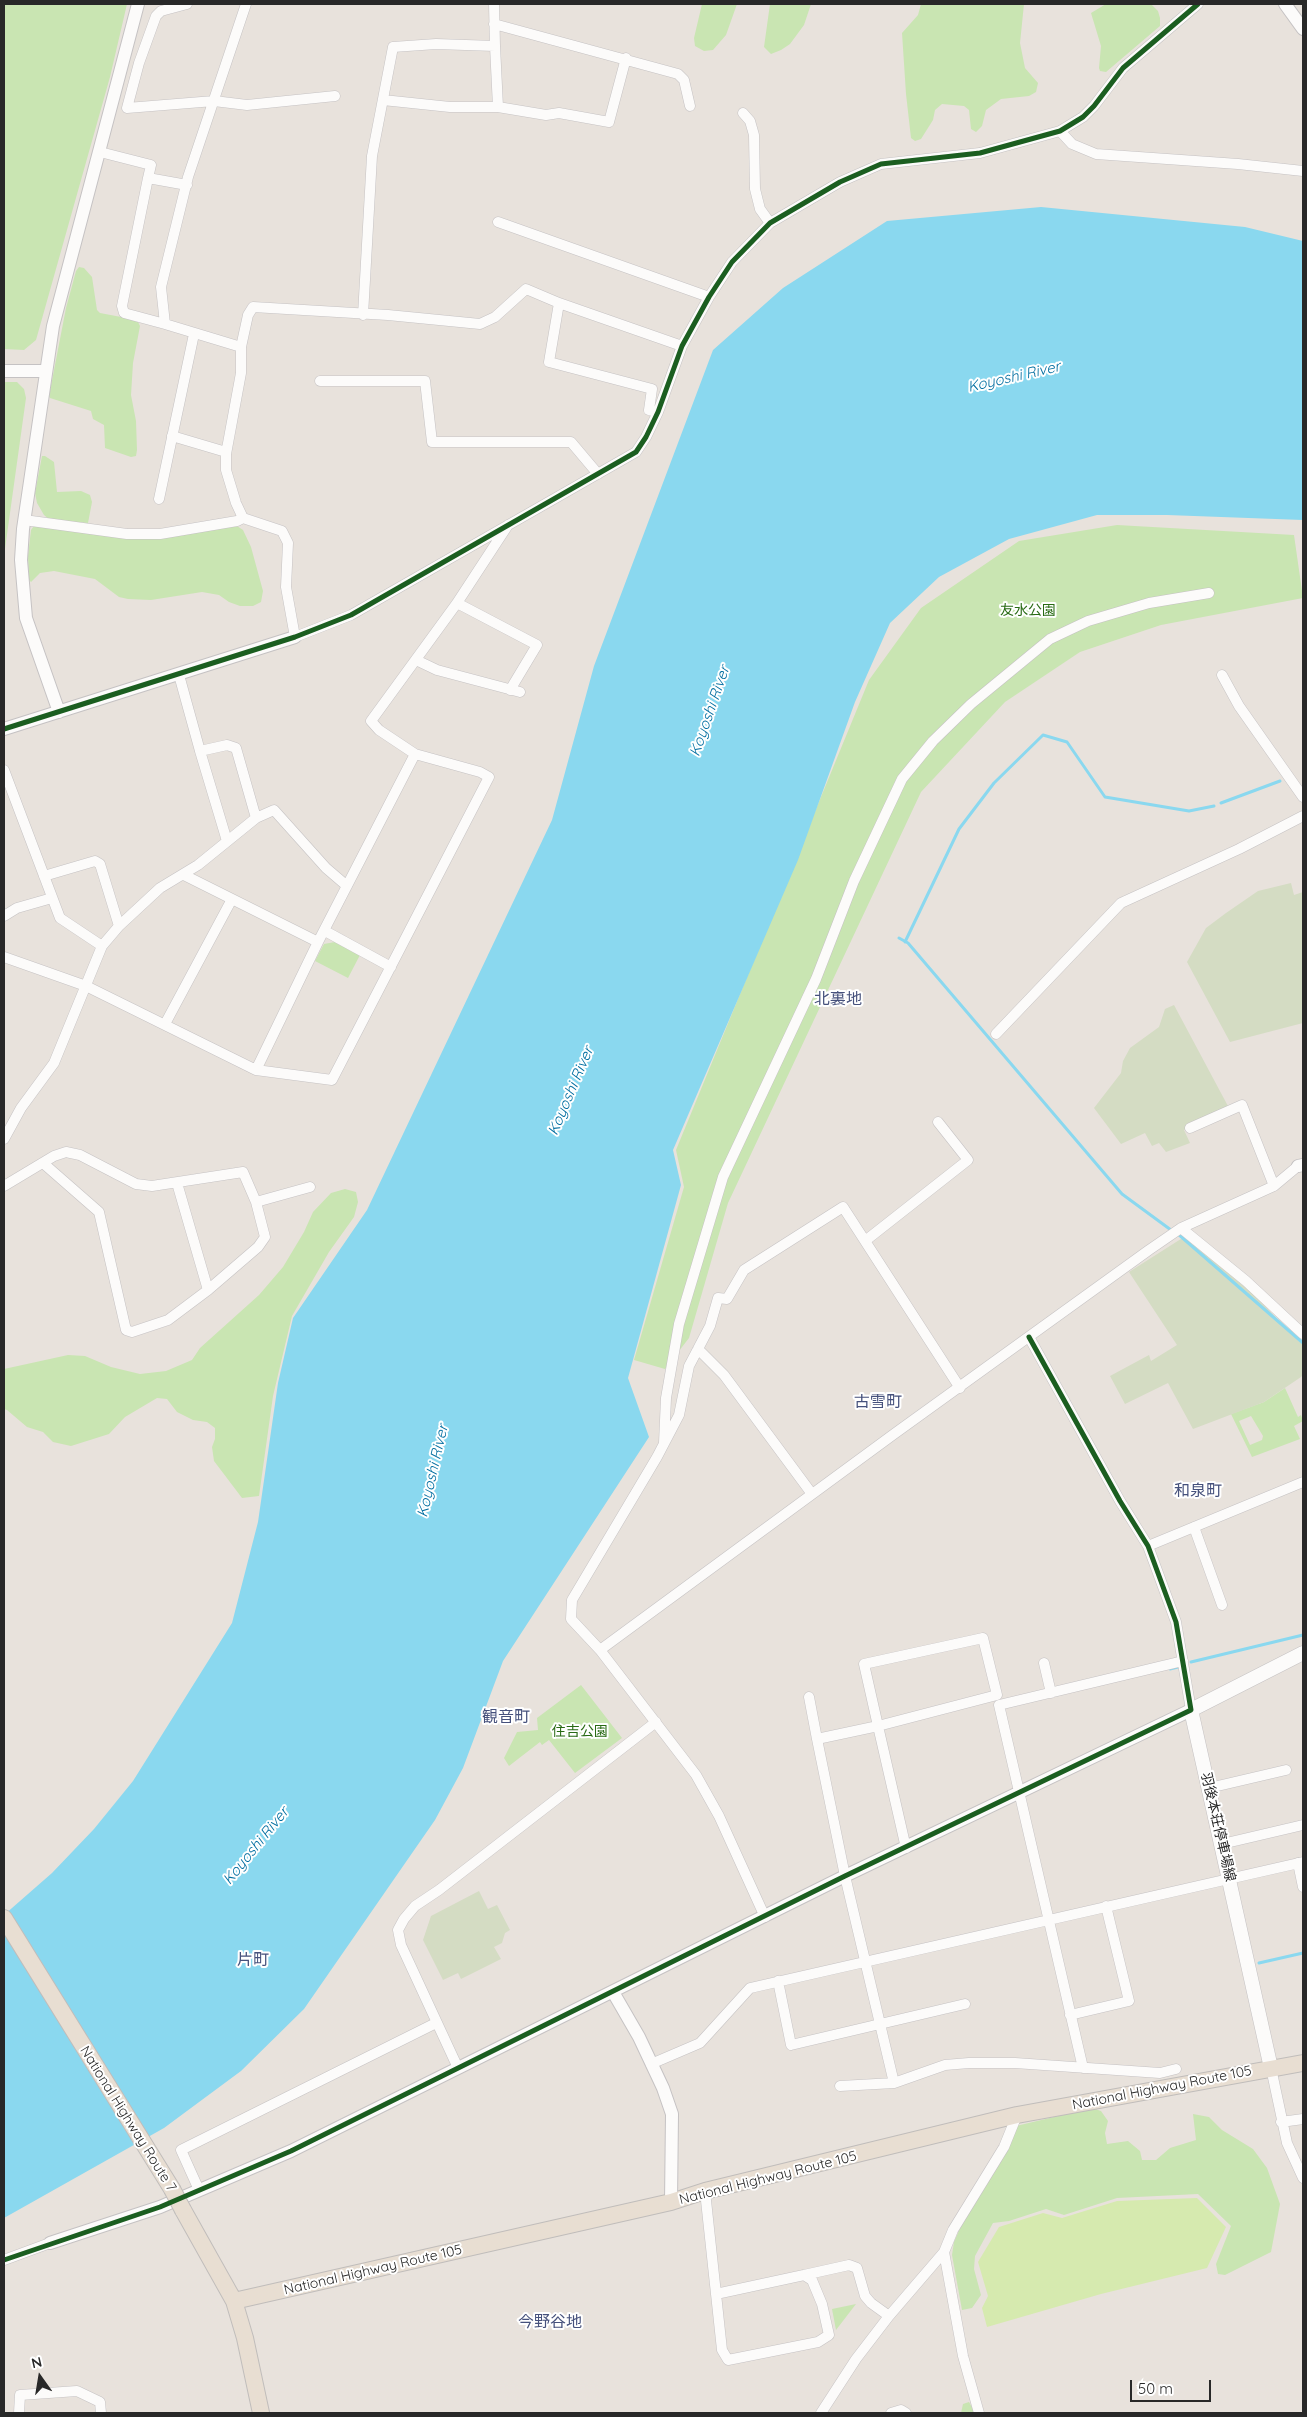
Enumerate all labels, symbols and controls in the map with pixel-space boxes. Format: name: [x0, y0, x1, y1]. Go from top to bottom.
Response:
water label: Koyoshi River: [966, 358, 1062, 396]
park label: 友水公園: [1000, 603, 1056, 619]
water label: Koyoshi River: [686, 663, 734, 759]
district label: 北裏地: [814, 989, 862, 1009]
water label: Koyoshi River: [544, 1044, 598, 1138]
district label: 古雪町: [854, 1392, 902, 1412]
water label: Koyoshi River: [414, 1423, 452, 1519]
district label: 和泉町: [1174, 1481, 1222, 1501]
district label: 観音町: [482, 1707, 530, 1727]
park label: 住吉公園: [552, 1724, 608, 1740]
street label: 羽後本荘停車場線: [1197, 1771, 1239, 1883]
water label: Koyoshi River: [219, 1804, 293, 1888]
district label: 片町: [237, 1950, 269, 1970]
street label: National Highway Route 7: [76, 2043, 180, 2195]
street label: National Highway Route 105: [1071, 2062, 1253, 2114]
street label: National Highway Route 105: [677, 2148, 859, 2208]
street label: National Highway Route 105: [282, 2241, 464, 2299]
district label: 今野谷地: [518, 2312, 582, 2332]
north arrow: [15, 2352, 65, 2402]
text: N: [30, 2352, 44, 2372]
scale bar: [1132, 2370, 1213, 2402]
text: 50 m: [1138, 2379, 1173, 2398]

